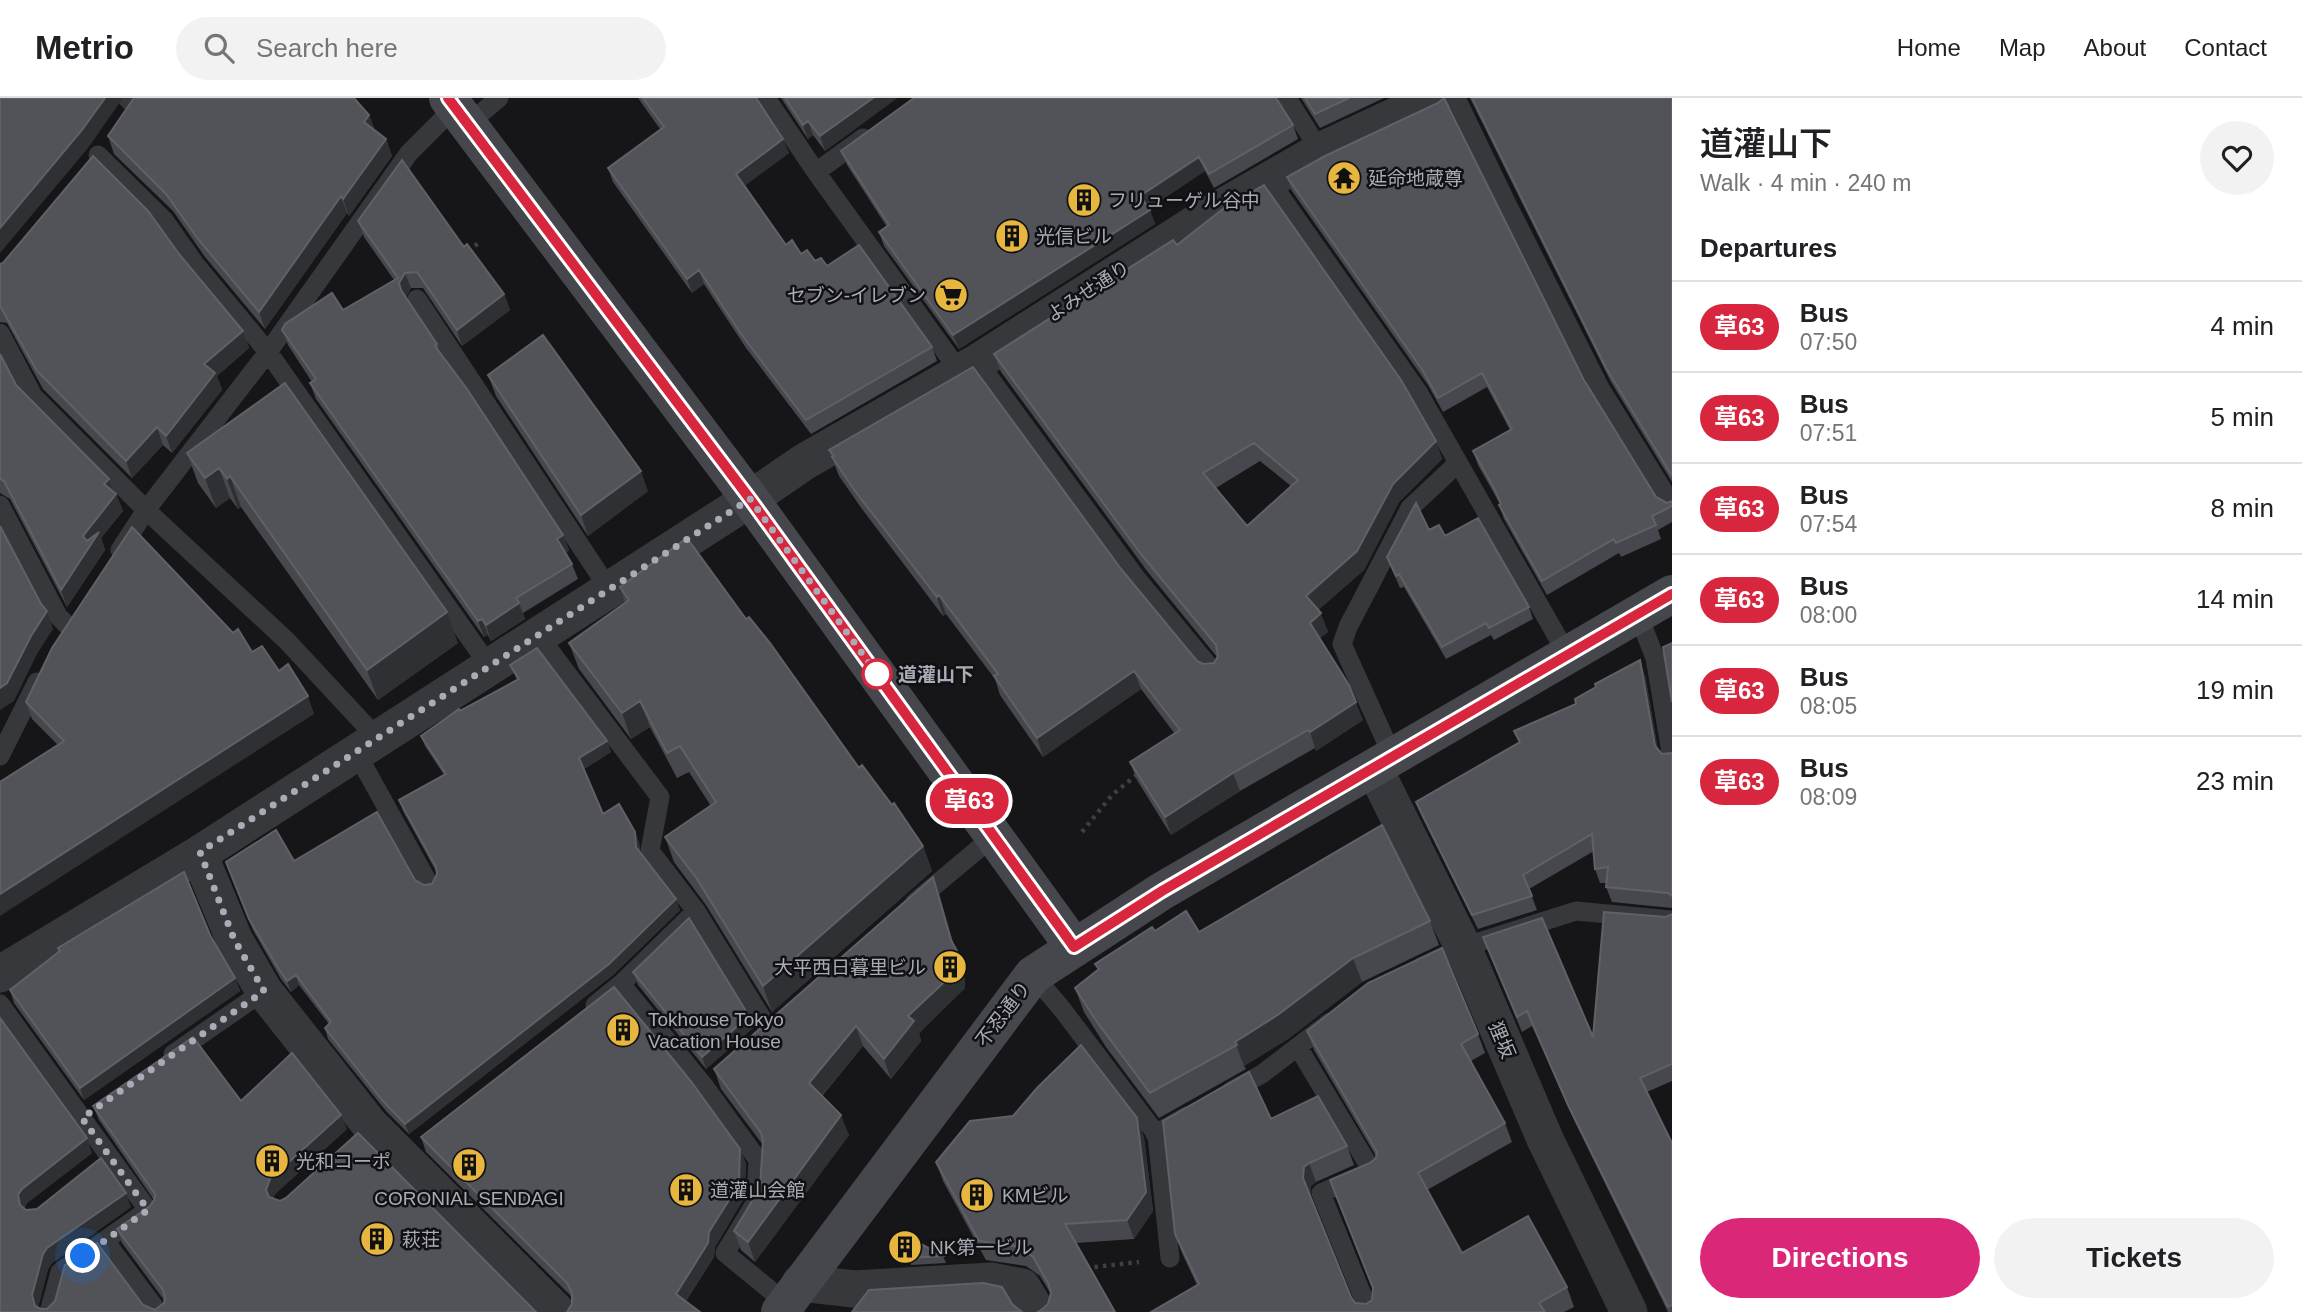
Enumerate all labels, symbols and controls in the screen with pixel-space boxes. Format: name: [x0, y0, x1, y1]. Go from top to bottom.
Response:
search box: [176, 17, 666, 80]
text: Metrio: [35, 29, 134, 66]
icon: search: [200, 29, 238, 67]
text: Search here: [256, 33, 398, 63]
text: Home: [1897, 34, 1961, 61]
text: Map: [1999, 34, 2046, 61]
text: About: [2084, 34, 2146, 61]
text: Contact: [2184, 34, 2267, 61]
button: heart: [2200, 121, 2274, 195]
text: 道灌山下: [1700, 125, 1832, 162]
temple icon: 延命地蔵尊: [1325, 159, 1363, 197]
place label: 延命地蔵尊: [1368, 168, 1463, 189]
text: Walk · 4 min · 240 m: [1700, 170, 1911, 196]
building icon: フリューゲル谷中: [1065, 181, 1103, 219]
place label: フリューゲル谷中: [1108, 190, 1260, 211]
building icon: 光信ビル: [993, 217, 1031, 255]
place label: 光信ビル: [1036, 226, 1112, 247]
text: Departures: [1700, 233, 1837, 263]
street label: よみせ通り: [1042, 256, 1134, 326]
supermarket icon: セブン-イレブン: [932, 276, 970, 314]
place label: セブン-イレブン: [787, 285, 926, 306]
text: Bus: [1800, 298, 1849, 328]
text: 4 min: [2210, 311, 2274, 341]
text: 草63: [1714, 313, 1765, 340]
text: 07:50: [1800, 329, 1857, 355]
text: Bus: [1800, 389, 1849, 419]
text: 5 min: [2210, 402, 2274, 432]
text: 草63: [1714, 404, 1765, 431]
text: 07:51: [1800, 420, 1857, 446]
text: Bus: [1800, 480, 1849, 510]
text: 8 min: [2210, 493, 2274, 523]
text: 草63: [1714, 495, 1765, 522]
text: 07:54: [1800, 511, 1857, 537]
text: Bus: [1800, 571, 1849, 601]
text: 14 min: [2196, 584, 2274, 614]
text: 草63: [1714, 586, 1765, 613]
text: 08:00: [1800, 602, 1857, 628]
marker: 道灌山下: [862, 659, 892, 689]
text: Bus: [1800, 662, 1849, 692]
place label: 道灌山下: [898, 664, 974, 685]
text: 19 min: [2196, 675, 2274, 705]
text: 草63: [1714, 677, 1765, 704]
text: 08:05: [1800, 693, 1857, 719]
text: Bus: [1800, 753, 1849, 783]
text: 23 min: [2196, 766, 2274, 796]
text: 草63: [1714, 768, 1765, 795]
line badge: 草63: [929, 778, 1009, 824]
text: 08:09: [1800, 784, 1857, 810]
text: 草63: [944, 787, 994, 814]
building icon: 大平西日暮里ビル: [931, 948, 969, 986]
place label: 大平西日暮里ビル: [774, 957, 926, 978]
street label: 不忍通り: [972, 977, 1034, 1051]
place label: Tokhouse Tokyo Vacation House: [648, 1009, 784, 1052]
building icon: Tokhouse Tokyo Vacation House: [604, 1011, 642, 1049]
street label: 狸坂: [1485, 1018, 1519, 1062]
building icon: 光和コーポ: [253, 1142, 291, 1180]
building icon: CORONIAL SENDAGI: [450, 1146, 488, 1184]
place label: 光和コーポ: [296, 1151, 391, 1172]
building icon: 道灌山会館: [667, 1171, 705, 1209]
building icon: KMビル: [958, 1176, 996, 1214]
place label: 道灌山会館: [710, 1180, 805, 1201]
place label: KMビル: [1002, 1185, 1069, 1206]
place label: CORONIAL SENDAGI: [374, 1188, 564, 1209]
button: Directions: [1700, 1218, 1980, 1298]
button: Tickets: [1994, 1218, 2274, 1298]
building icon: 萩荘: [358, 1220, 396, 1258]
building icon: NK第一ビル: [886, 1228, 924, 1266]
place label: 萩荘: [402, 1229, 440, 1250]
place label: NK第一ビル: [930, 1237, 1032, 1258]
your location: [65, 1238, 100, 1273]

